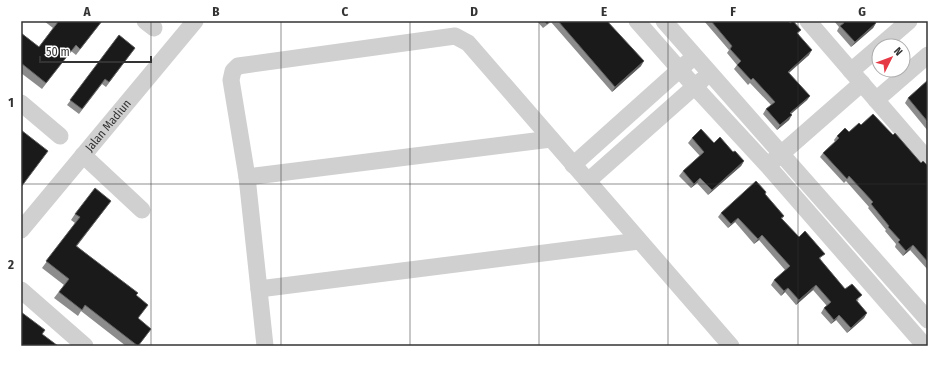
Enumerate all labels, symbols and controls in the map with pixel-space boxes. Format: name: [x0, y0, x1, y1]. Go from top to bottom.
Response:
text: A: [82, 4, 91, 19]
text: B: [212, 4, 220, 19]
text: C: [342, 4, 349, 19]
text: D: [470, 4, 478, 19]
text: E: [601, 4, 607, 19]
text: F: [730, 4, 736, 19]
text: G: [858, 4, 866, 19]
scale bar: [40, 38, 151, 64]
north arrow: [871, 38, 911, 78]
text: 50 m: [46, 45, 70, 59]
text: N: [891, 45, 905, 58]
text: 1: [8, 95, 14, 110]
street label: Jalan Madiun: [82, 97, 134, 154]
text: 2: [7, 257, 14, 272]

